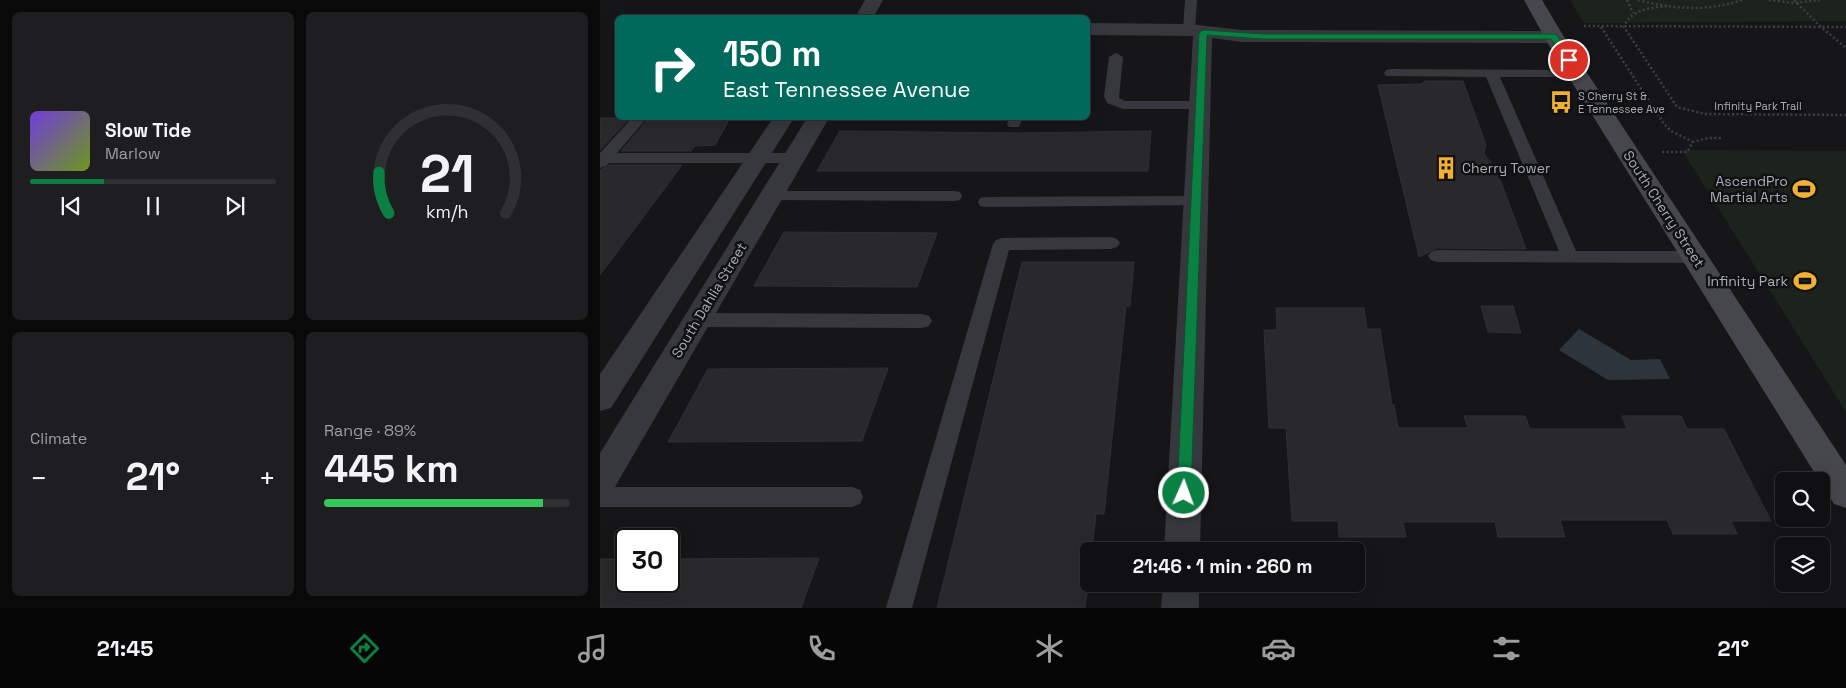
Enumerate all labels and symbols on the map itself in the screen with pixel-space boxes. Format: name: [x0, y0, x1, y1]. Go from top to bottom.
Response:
pin: [1548, 39, 1590, 81]
bus stop icon: S Cherry St & E Tennessee Ave: [1548, 89, 1574, 115]
place label: S Cherry St & E Tennessee Ave: [1578, 89, 1665, 116]
street label: Infinity Park Trail: [1714, 99, 1802, 113]
street label: South Cherry Street: [1619, 147, 1709, 271]
building icon: Cherry Tower: [1433, 155, 1459, 181]
place label: Cherry Tower: [1462, 159, 1550, 177]
place label: AscendPro Martial Arts: [1710, 172, 1788, 206]
sports icon: AscendPro Martial Arts: [1791, 176, 1817, 202]
street label: South Dahlia Street: [667, 239, 751, 361]
sports icon: Infinity Park: [1792, 268, 1818, 294]
place label: Infinity Park: [1707, 272, 1788, 290]
position arrow: [1157, 466, 1209, 518]
speed limit sign: 30: [615, 528, 680, 593]

